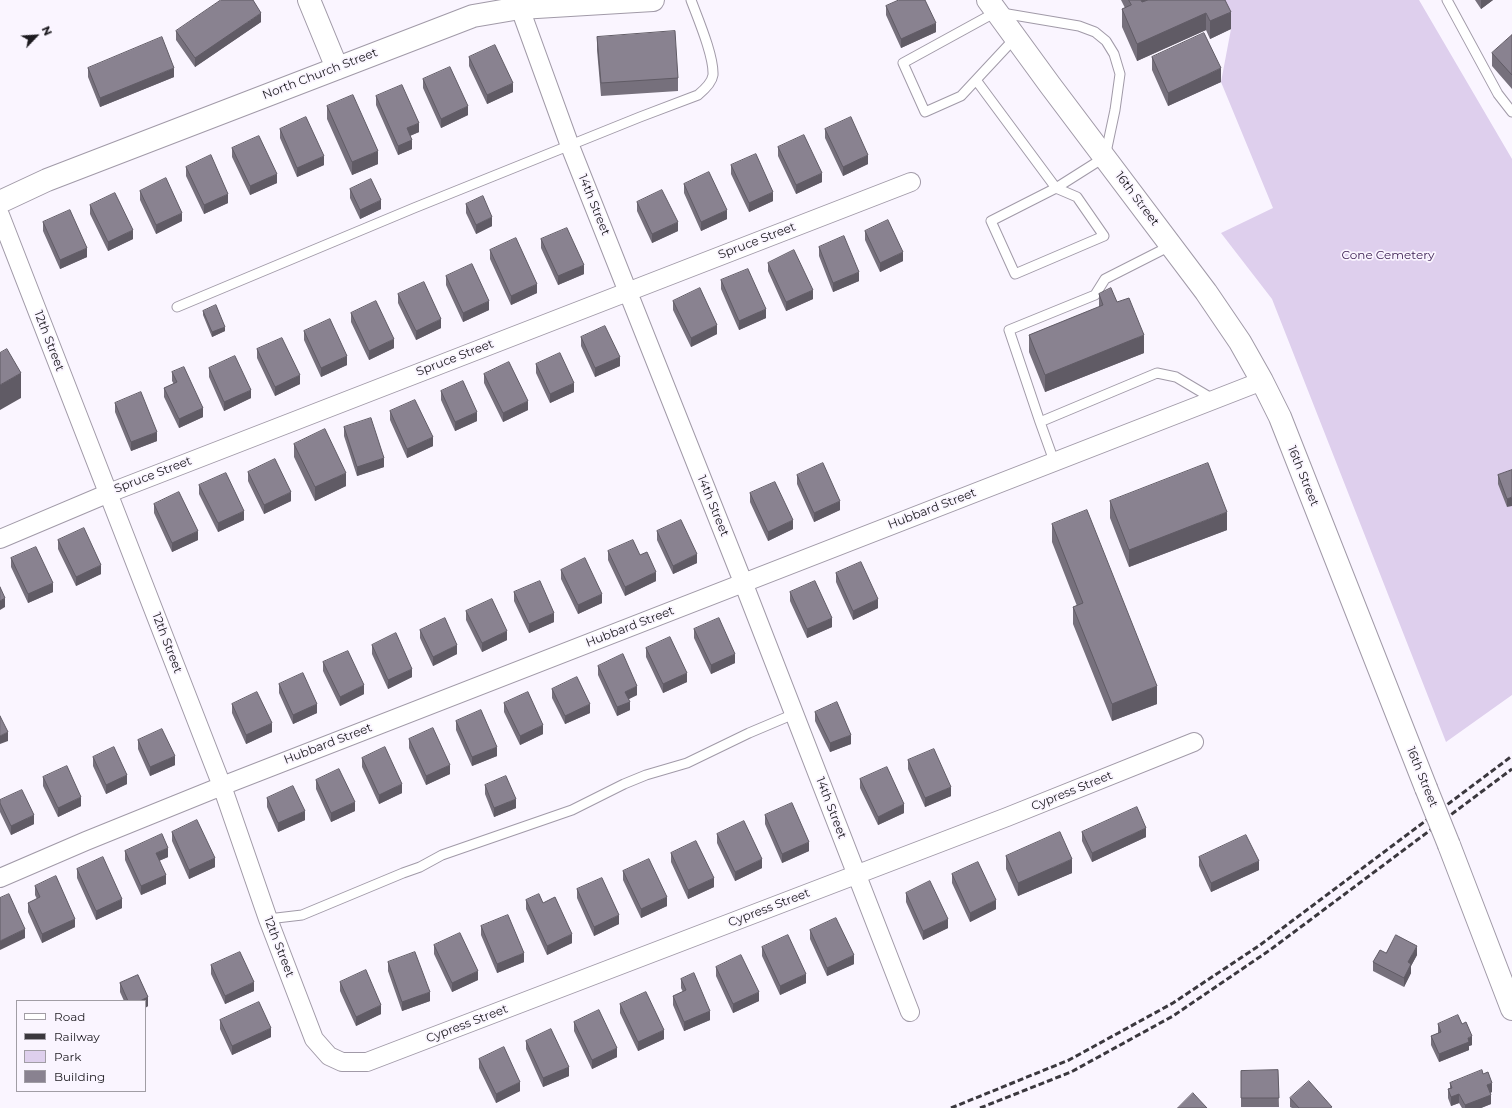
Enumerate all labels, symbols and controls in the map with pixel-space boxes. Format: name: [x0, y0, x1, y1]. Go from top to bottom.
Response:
north arrow: [16, 16, 56, 56]
text: N: [39, 24, 55, 38]
street label: North Church Street: [260, 45, 380, 103]
street label: 16th Street: [1112, 169, 1162, 229]
street label: 14th Street: [575, 172, 613, 238]
street label: Spruce Street: [716, 220, 798, 262]
park label: Cone Cemetery: [1342, 248, 1434, 262]
street label: 12th Street: [31, 309, 67, 373]
street label: Spruce Street: [414, 337, 496, 379]
street label: 16th Street: [1284, 444, 1322, 508]
street label: Spruce Street: [112, 454, 194, 496]
street label: 14th Street: [694, 473, 732, 539]
street label: Hubbard Street: [886, 486, 978, 532]
street label: Hubbard Street: [584, 604, 676, 650]
street label: 12th Street: [149, 611, 185, 675]
street label: Hubbard Street: [282, 721, 374, 767]
street label: 16th Street: [1403, 745, 1441, 809]
street label: Cypress Street: [1029, 768, 1115, 814]
street label: 14th Street: [813, 775, 849, 841]
street label: Cypress Street: [726, 886, 812, 930]
street label: 12th Street: [261, 915, 297, 979]
legend: [16, 1000, 146, 1092]
street label: Cypress Street: [424, 1002, 510, 1046]
text: Road: [54, 1009, 85, 1024]
text: Railway: [54, 1029, 100, 1044]
text: Park: [54, 1049, 81, 1064]
text: Building: [54, 1069, 105, 1084]

